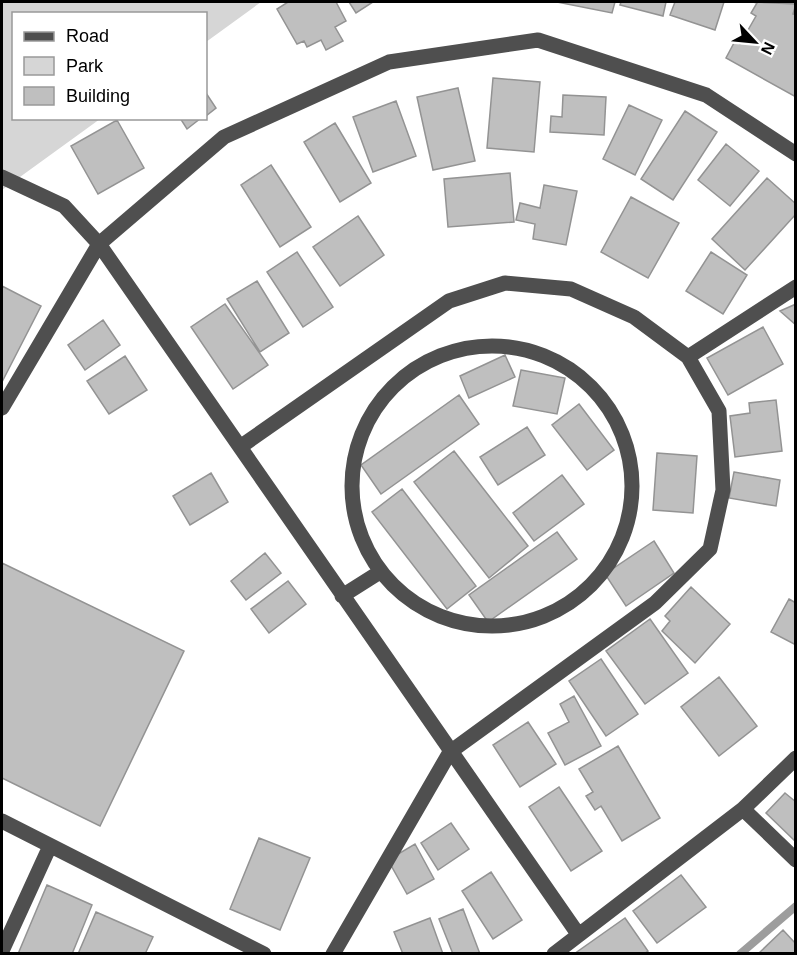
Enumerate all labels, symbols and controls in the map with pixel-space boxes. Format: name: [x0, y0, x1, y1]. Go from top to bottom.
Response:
legend: [12, 12, 207, 120]
north arrow: [725, 12, 785, 72]
text: Road: [66, 26, 109, 46]
text: N: [758, 39, 778, 57]
text: Park: [66, 56, 104, 76]
text: Building: [66, 86, 130, 106]

